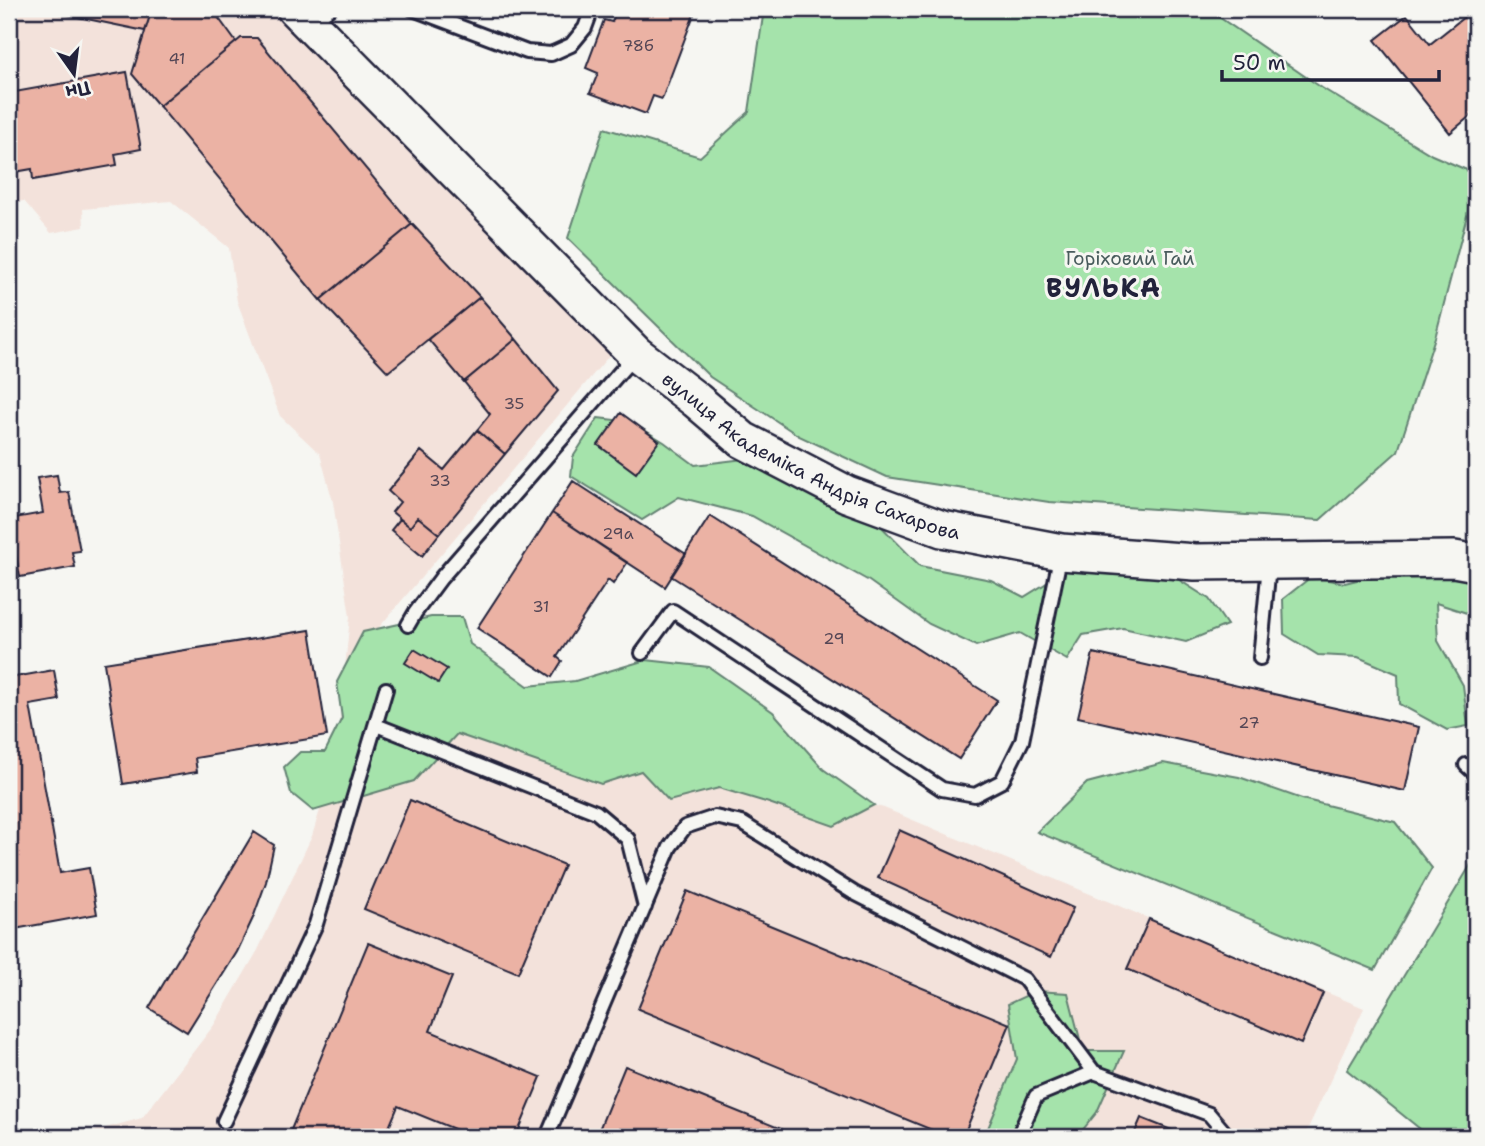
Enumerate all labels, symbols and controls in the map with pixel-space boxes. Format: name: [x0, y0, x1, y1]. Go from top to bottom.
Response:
house number: 78б: [622, 35, 654, 56]
north arrow: [38, 38, 108, 108]
scale bar: [1222, 38, 1440, 82]
house number: 41: [168, 48, 186, 69]
text: 50 m: [1233, 49, 1286, 77]
text: Пн: [63, 75, 93, 105]
park label: Горіховий Гай: [1066, 246, 1194, 271]
district label: ВУЛЬКА: [1046, 270, 1162, 305]
street label: вулиця Академіка Андрія Сахарова: [657, 366, 962, 545]
house number: 35: [504, 393, 524, 414]
house number: 33: [429, 470, 451, 491]
house number: 29а: [602, 523, 634, 544]
house number: 31: [532, 596, 550, 617]
house number: 29: [823, 628, 845, 649]
house number: 27: [1238, 712, 1260, 733]

